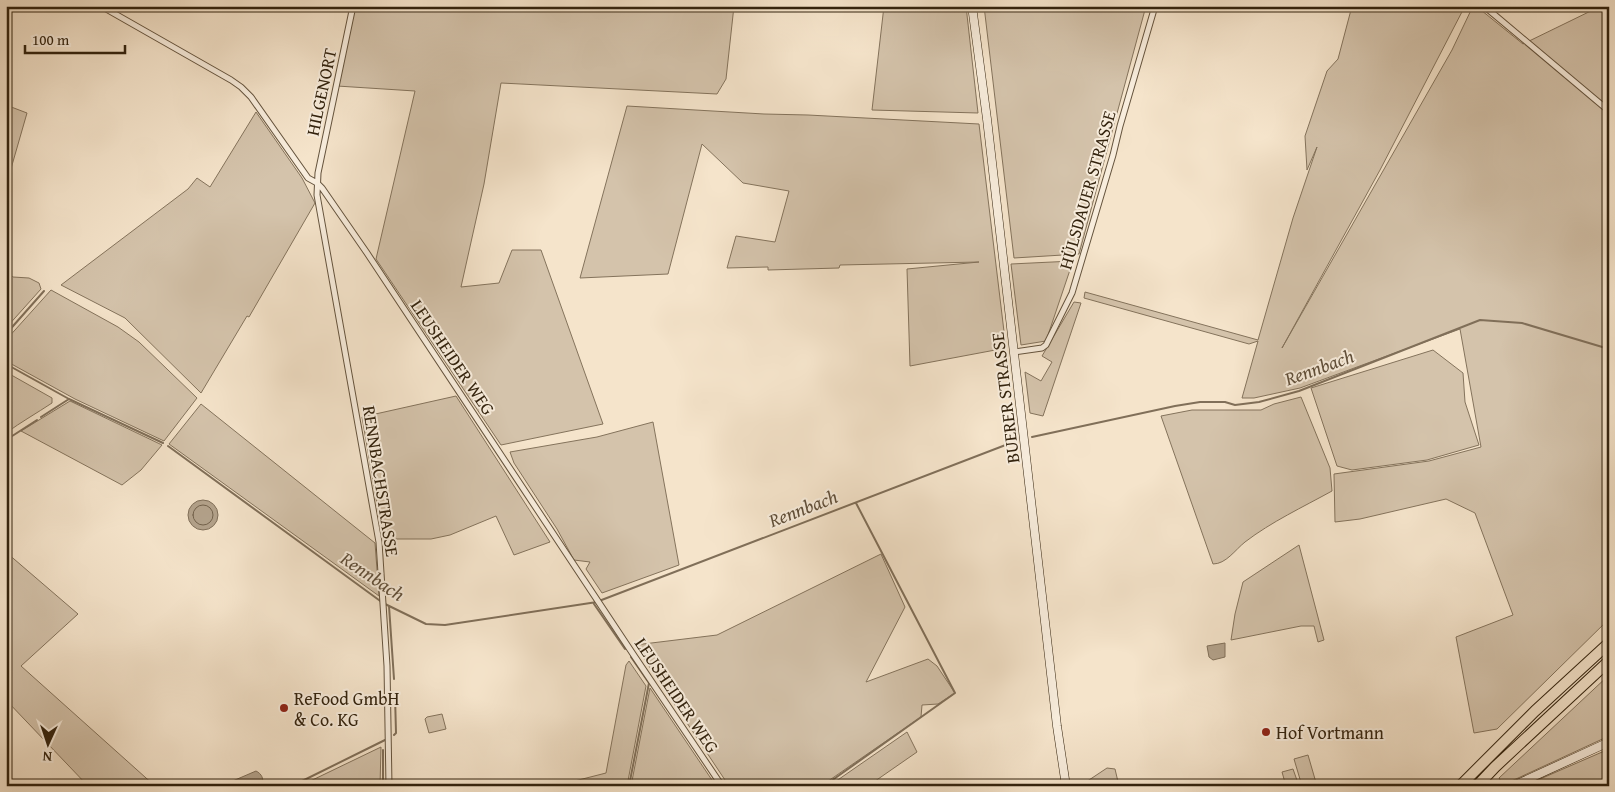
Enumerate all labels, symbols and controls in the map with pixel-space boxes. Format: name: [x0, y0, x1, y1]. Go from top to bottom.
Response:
scale bar: [25, 22, 125, 54]
text: 100 m: [32, 29, 70, 50]
street label: HILGENORT: [299, 46, 343, 138]
street label: HÜLSDAUER STRASSE: [1051, 107, 1123, 273]
street label: LEUSHEIDER WEG: [404, 294, 502, 421]
street label: BUERER STRASSE: [984, 331, 1026, 465]
water label: Rennbach: [1280, 341, 1358, 393]
street label: RENNBACHSTRASSE: [356, 404, 406, 558]
water label: Rennbach: [764, 482, 842, 534]
water label: Rennbach: [335, 544, 411, 608]
street label: LEUSHEIDER WEG: [628, 632, 726, 759]
place label: ReFood GmbH & Co. KG: [294, 685, 399, 733]
marker: ReFood GmbH & Co. KG: [278, 702, 290, 714]
place label: Hof Vortmann: [1276, 719, 1384, 746]
north arrow: [22, 720, 72, 770]
marker: Hof Vortmann: [1260, 726, 1272, 738]
text: N: [41, 747, 53, 767]

